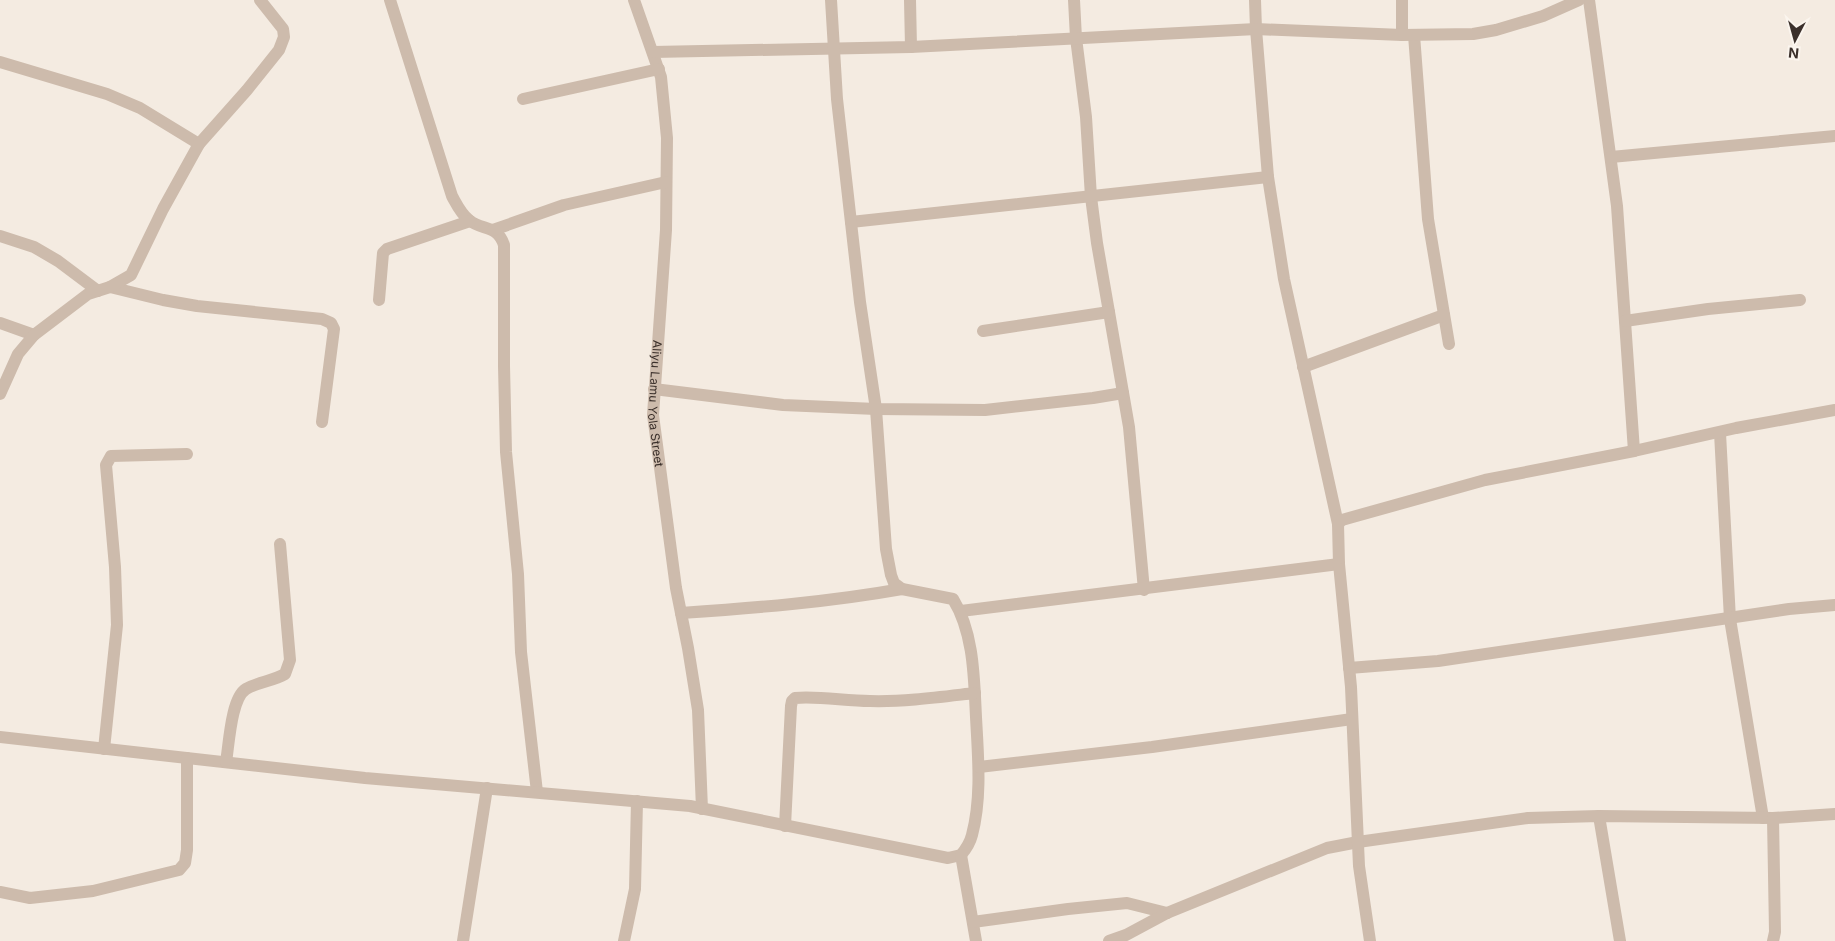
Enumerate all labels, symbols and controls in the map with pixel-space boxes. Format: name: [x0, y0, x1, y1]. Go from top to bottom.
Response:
north arrow: [1770, 15, 1820, 65]
text: N: [1787, 44, 1800, 62]
street label: Aliyu Lamu Yola Street: [645, 340, 667, 468]

